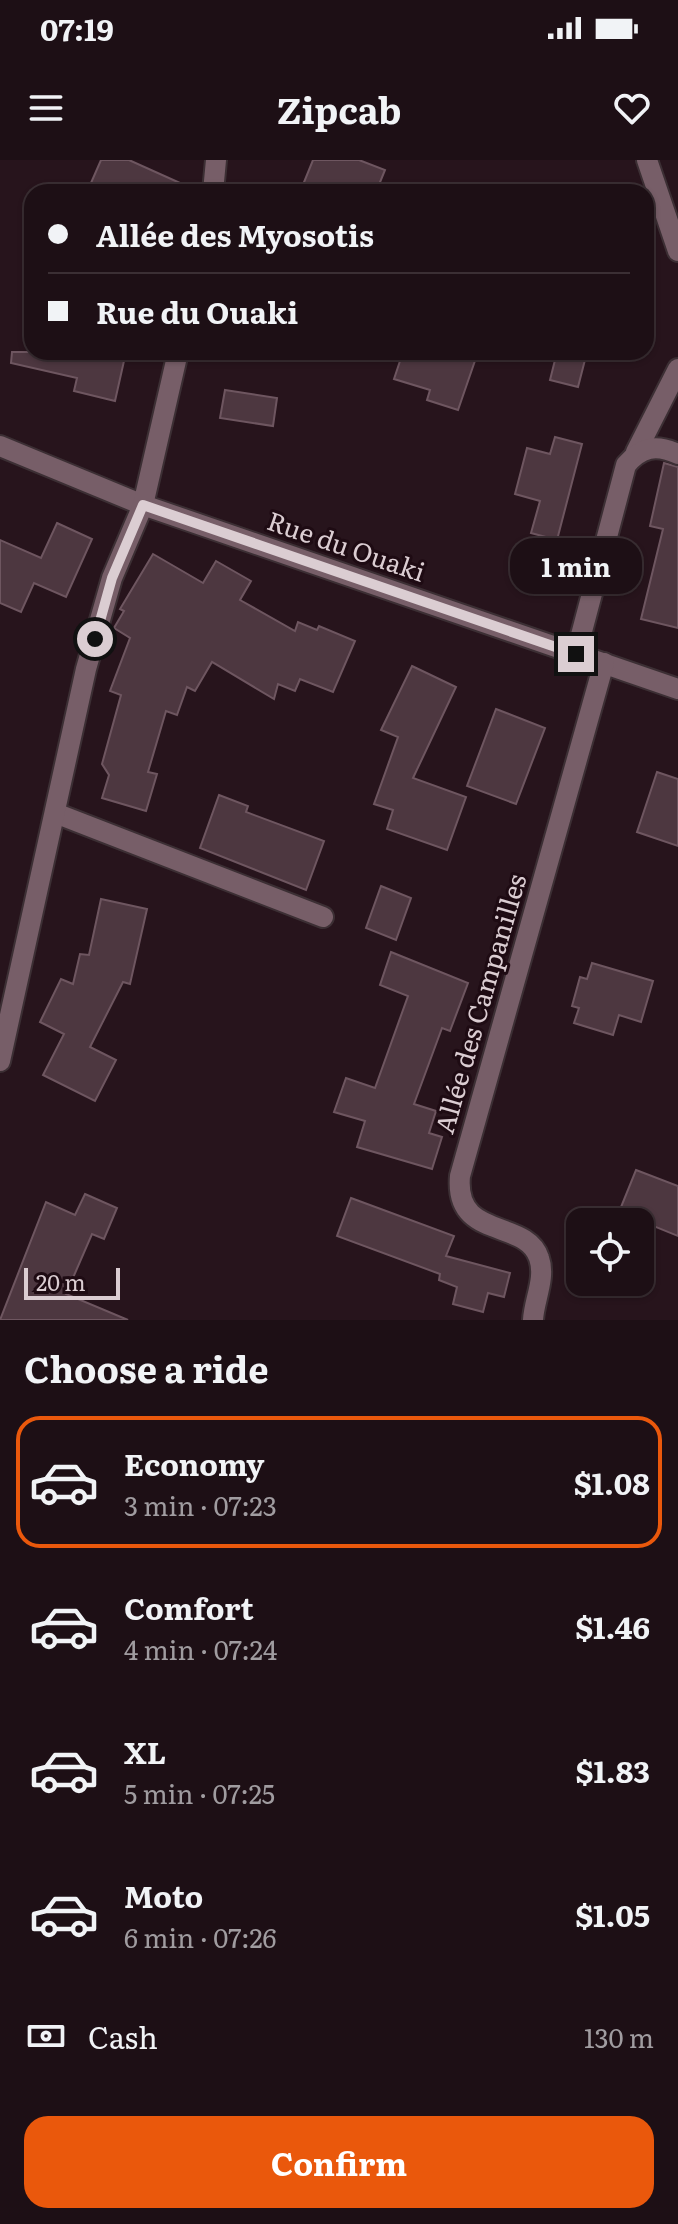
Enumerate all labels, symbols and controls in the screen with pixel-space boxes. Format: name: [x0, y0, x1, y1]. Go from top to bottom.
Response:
text: 07:19: [40, 6, 114, 50]
text: Zipcab: [277, 82, 401, 135]
icon: menu: [24, 86, 68, 130]
icon: heart: [610, 86, 654, 130]
text: Allée des Myosotis: [96, 212, 374, 256]
text: Rue du Ouaki: [96, 289, 298, 333]
street label: Rue du Ouaki: [263, 499, 431, 590]
callout: 1 min: [510, 538, 642, 594]
text: 1 min: [541, 546, 611, 585]
route start: [77, 621, 113, 657]
route end: [558, 636, 594, 672]
street label: Allée des Campanilles: [423, 869, 534, 1138]
map controls: [566, 1208, 654, 1296]
button: locate: [566, 1208, 654, 1296]
scale bar: [24, 1264, 120, 1300]
text: 20 m: [36, 1265, 86, 1298]
text: Choose a ride: [24, 1341, 269, 1394]
text: Economy: [124, 1441, 264, 1485]
icon: car: [28, 1446, 100, 1518]
text: $1.08: [574, 1460, 650, 1504]
text: 3 min · 07:23: [124, 1485, 277, 1524]
text: Comfort: [124, 1585, 254, 1629]
icon: car: [28, 1590, 100, 1662]
text: $1.46: [575, 1604, 650, 1648]
text: 4 min · 07:24: [124, 1629, 277, 1668]
text: XL: [124, 1729, 166, 1773]
icon: car: [28, 1734, 100, 1806]
text: $1.83: [576, 1748, 650, 1792]
text: 5 min · 07:25: [124, 1773, 275, 1812]
text: Moto: [124, 1873, 203, 1917]
icon: car: [28, 1878, 100, 1950]
text: $1.05: [575, 1892, 650, 1936]
text: 6 min · 07:26: [124, 1917, 277, 1956]
icon: cash: [24, 2014, 68, 2058]
text: Cash: [88, 2014, 158, 2058]
text: 130 m: [584, 2017, 654, 2056]
button: Confirm: [24, 2116, 654, 2208]

